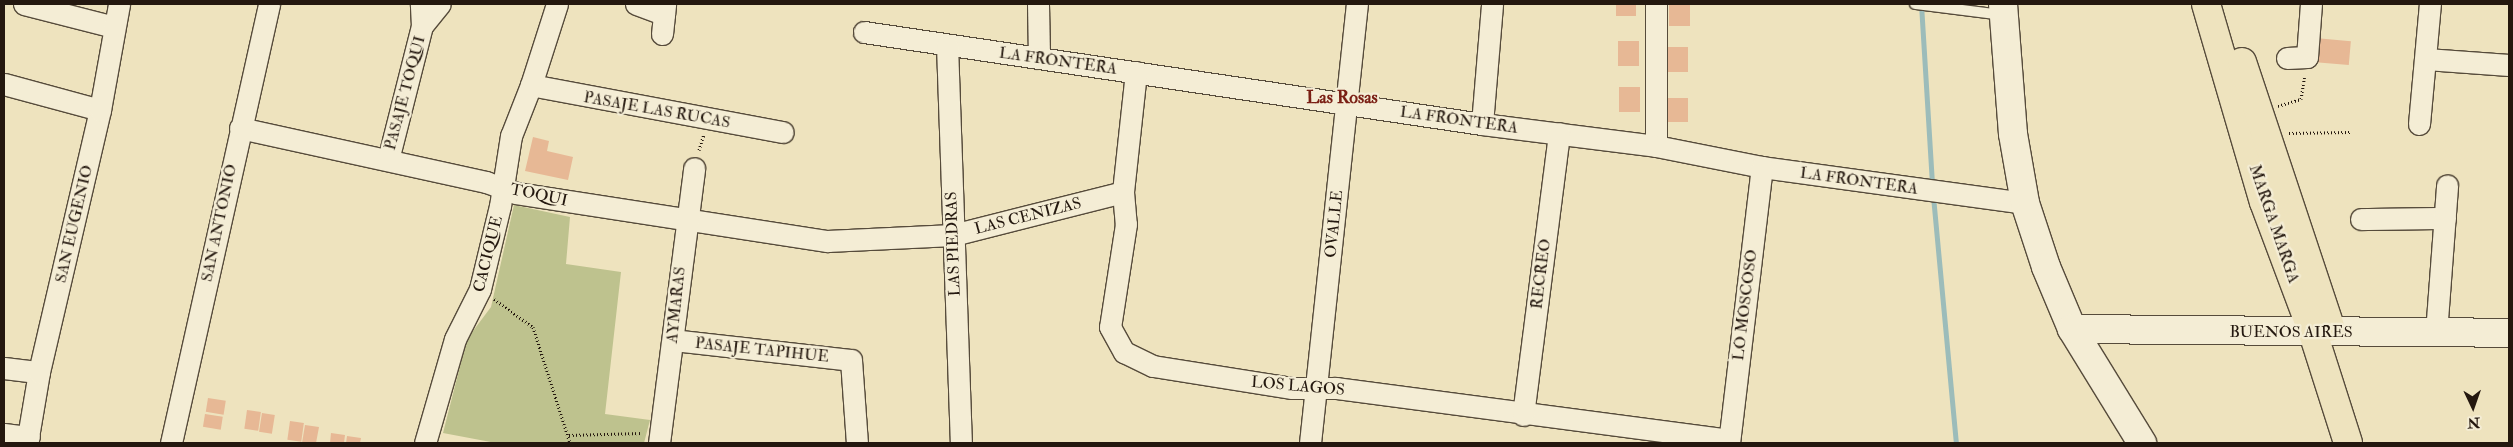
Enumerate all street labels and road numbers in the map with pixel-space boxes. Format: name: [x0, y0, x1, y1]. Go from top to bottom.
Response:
street label: PASAJE TOQUI: [381, 34, 429, 152]
street label: LA FRONTERA: [998, 43, 1118, 79]
street label: PASAJE LAS RUCAS: [582, 88, 732, 132]
street label: LA FRONTERA: [1399, 102, 1519, 138]
street label: SAN ANTONIO: [197, 162, 241, 284]
street label: MARGA MARGA: [2245, 162, 2303, 286]
street label: SAN EUGENIO: [51, 163, 97, 285]
street label: LA FRONTERA: [1799, 163, 1919, 199]
street label: TOQUI: [509, 180, 569, 210]
street label: OVALLE: [1321, 189, 1347, 259]
street label: LAS PIEDRAS: [942, 191, 964, 297]
street label: LAS CENIZAS: [973, 193, 1083, 239]
street label: CACIQUE: [469, 214, 507, 294]
street label: RECREO: [1527, 238, 1555, 310]
street label: LO MOSCOSO: [1729, 248, 1761, 362]
street label: AYMARAS: [662, 266, 690, 344]
street label: BUENOS AIRES: [2229, 322, 2353, 342]
street label: PASAJE TAPIHUE: [694, 333, 830, 367]
street label: LOS LAGOS: [1250, 372, 1346, 400]

